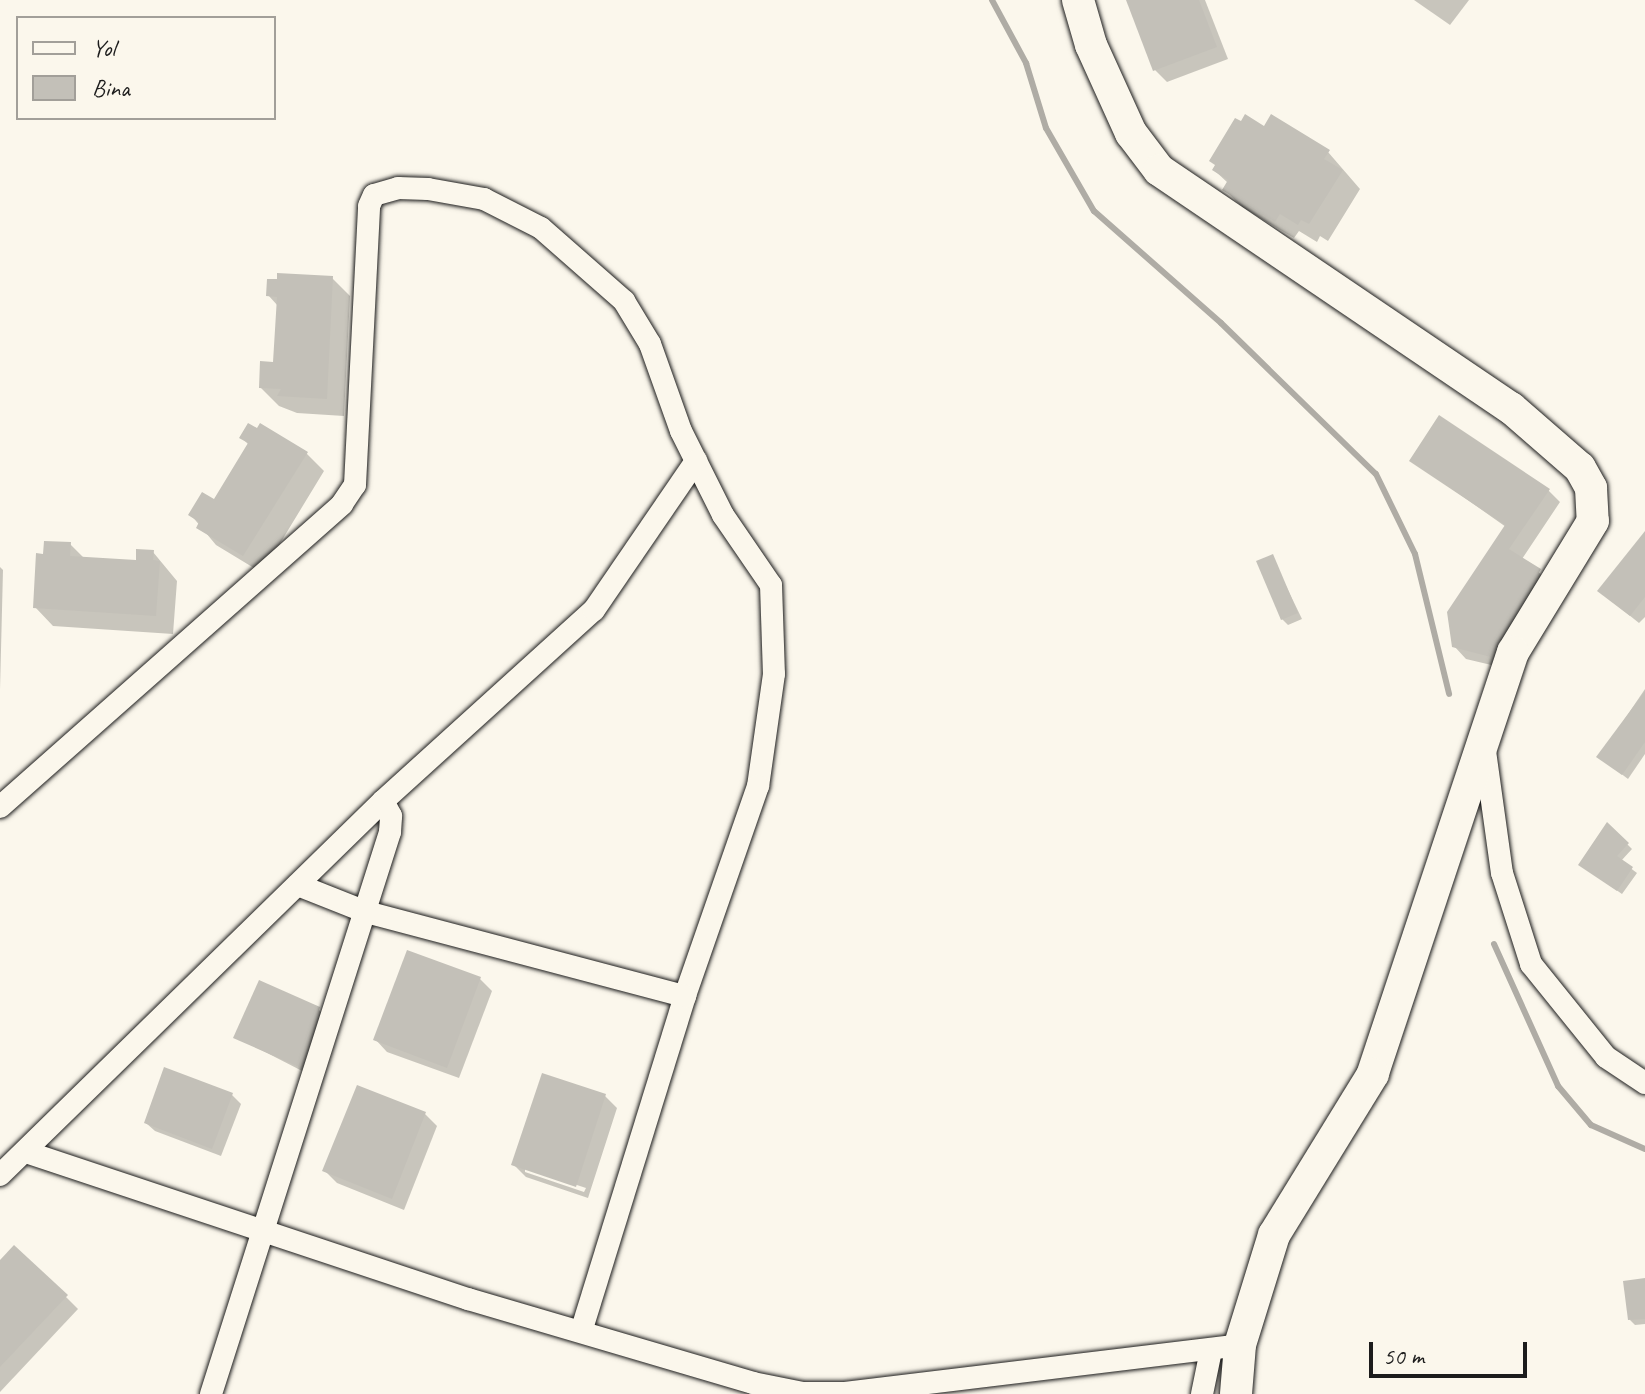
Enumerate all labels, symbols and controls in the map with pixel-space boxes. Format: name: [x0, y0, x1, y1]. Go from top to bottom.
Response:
legend: [16, 16, 276, 120]
text: Yol: [92, 33, 115, 63]
text: Bina: [92, 73, 130, 103]
scale bar: [1373, 1326, 1531, 1376]
text: 50 m: [1383, 1341, 1424, 1371]

